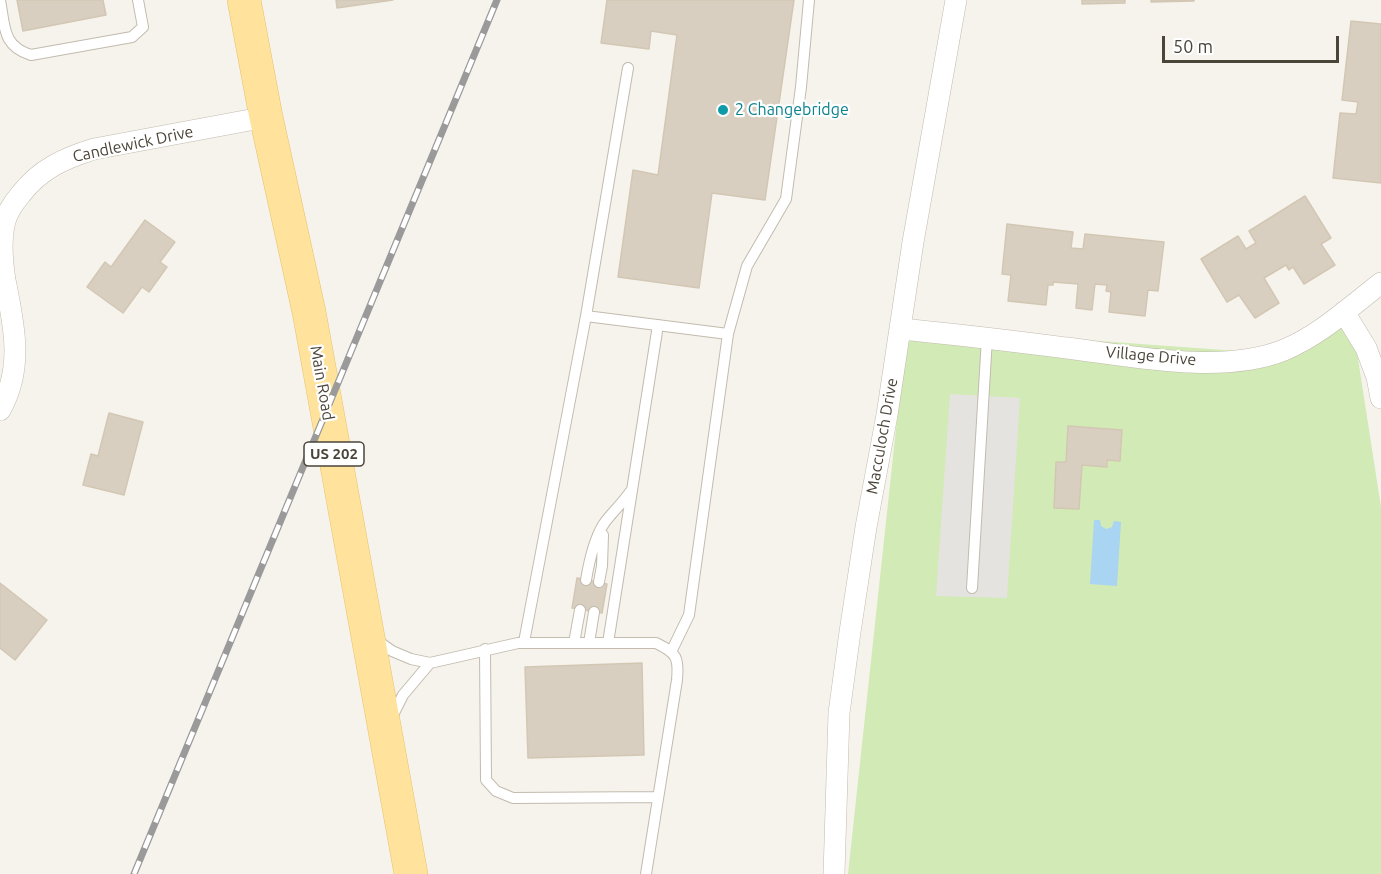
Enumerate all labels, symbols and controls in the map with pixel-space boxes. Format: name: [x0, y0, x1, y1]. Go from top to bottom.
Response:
scale bar: [1165, 24, 1342, 62]
text: 50 m: [1173, 36, 1213, 56]
place label: 2 Changebridge: [735, 100, 849, 120]
marker: 2 Changebridge: [716, 103, 730, 117]
street label: Candlewick Drive: [71, 122, 195, 166]
street label: Village Drive: [1105, 342, 1197, 370]
street label: Main Road: [306, 344, 338, 422]
street label: Macculoch Drive: [862, 376, 902, 496]
road number: US 202: [304, 442, 364, 466]

